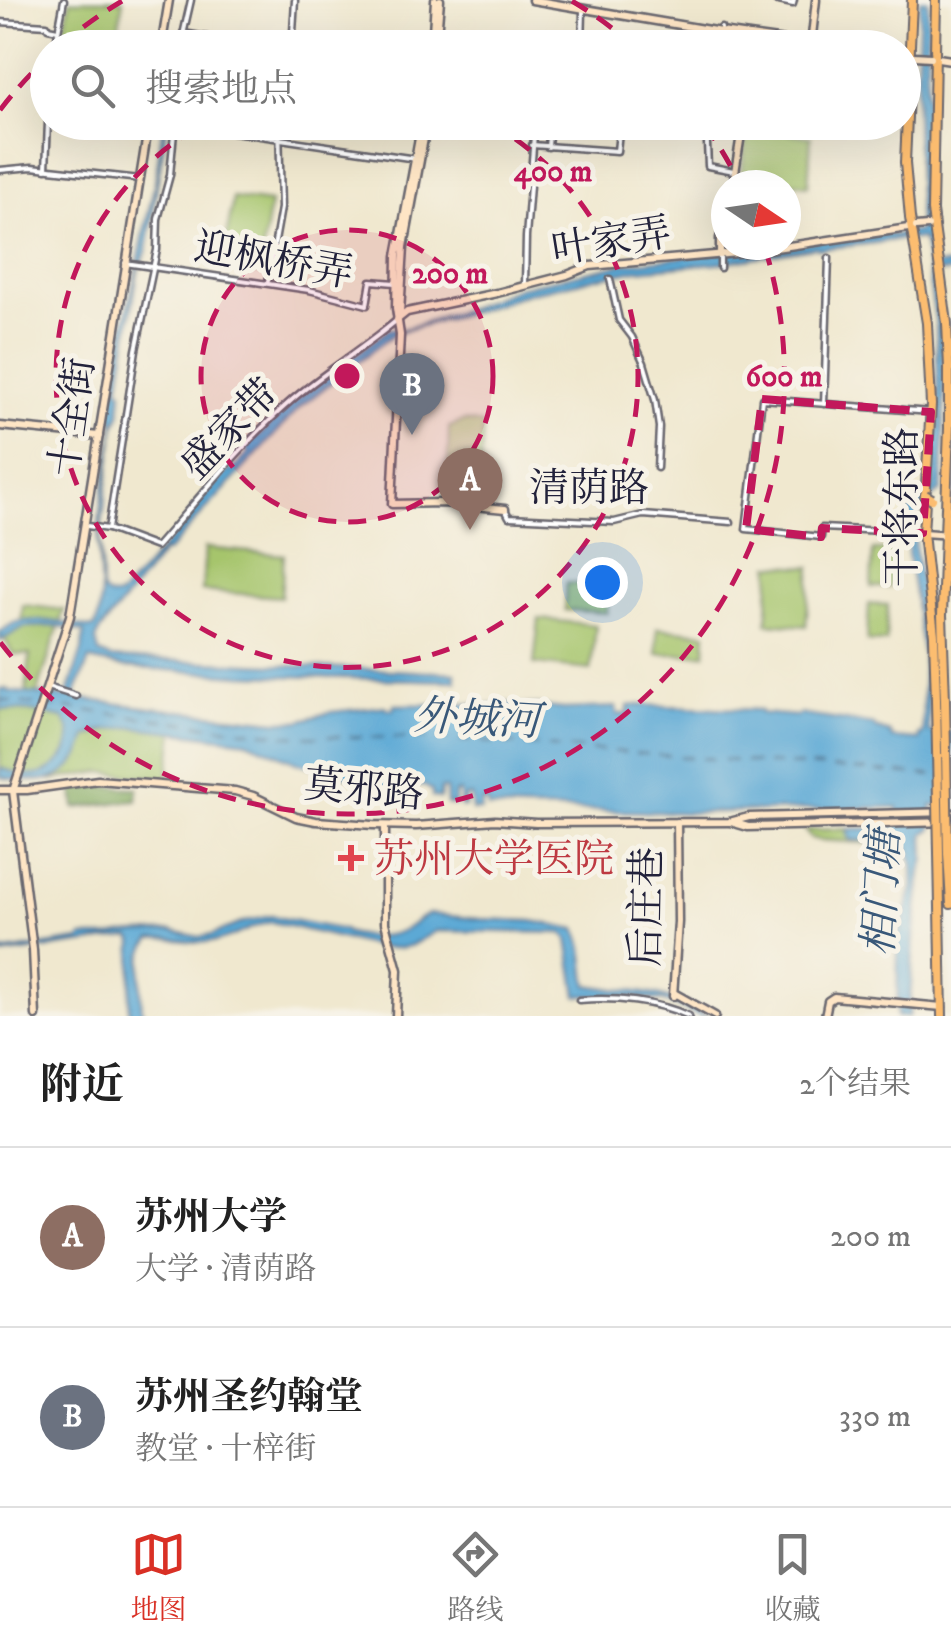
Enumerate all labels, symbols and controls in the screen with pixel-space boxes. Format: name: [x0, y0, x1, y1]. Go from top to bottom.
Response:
search box: [30, 30, 921, 140]
icon: search: [65, 58, 120, 113]
text: 搜索地点: [145, 66, 297, 114]
text: 400 m: [514, 154, 593, 191]
north arrow: [711, 170, 801, 260]
street label: 叶家弄: [548, 209, 675, 277]
street label: 迎枫桥弄: [190, 223, 357, 300]
text: 200 m: [412, 256, 488, 293]
pin: B: [380, 352, 444, 435]
street label: 十全街: [41, 355, 107, 480]
centre of rings: [329, 358, 365, 394]
text: 600 m: [746, 359, 823, 396]
street label: 盛家带: [171, 370, 291, 491]
street label: 干将东路: [879, 427, 929, 587]
pin: A: [438, 448, 502, 530]
street label: 清荫路: [529, 465, 649, 515]
your location: [577, 557, 628, 608]
water label: 外城河: [413, 691, 548, 750]
street label: 莫邪路: [302, 761, 426, 821]
water label: 相门塘: [854, 823, 913, 957]
place label: 苏州大学医院: [374, 836, 614, 886]
marker: 苏州大学医院: [338, 845, 364, 871]
street label: 后庄巷: [622, 847, 674, 967]
text: 附近: [40, 1060, 124, 1112]
text: 2个结果: [799, 1065, 911, 1105]
text: 苏州大学: [135, 1194, 287, 1242]
text: A: [62, 1217, 83, 1257]
text: 200 m: [830, 1217, 911, 1257]
text: 大学 · 清荫路: [135, 1250, 316, 1290]
text: 苏州圣约翰堂: [135, 1374, 363, 1422]
text: B: [62, 1397, 83, 1437]
text: 330 m: [839, 1397, 911, 1437]
text: 教堂 · 十梓街: [135, 1430, 316, 1470]
tab: 地图: [130, 1527, 187, 1628]
tab: 路线: [447, 1527, 504, 1628]
tab: 收藏: [764, 1527, 821, 1628]

